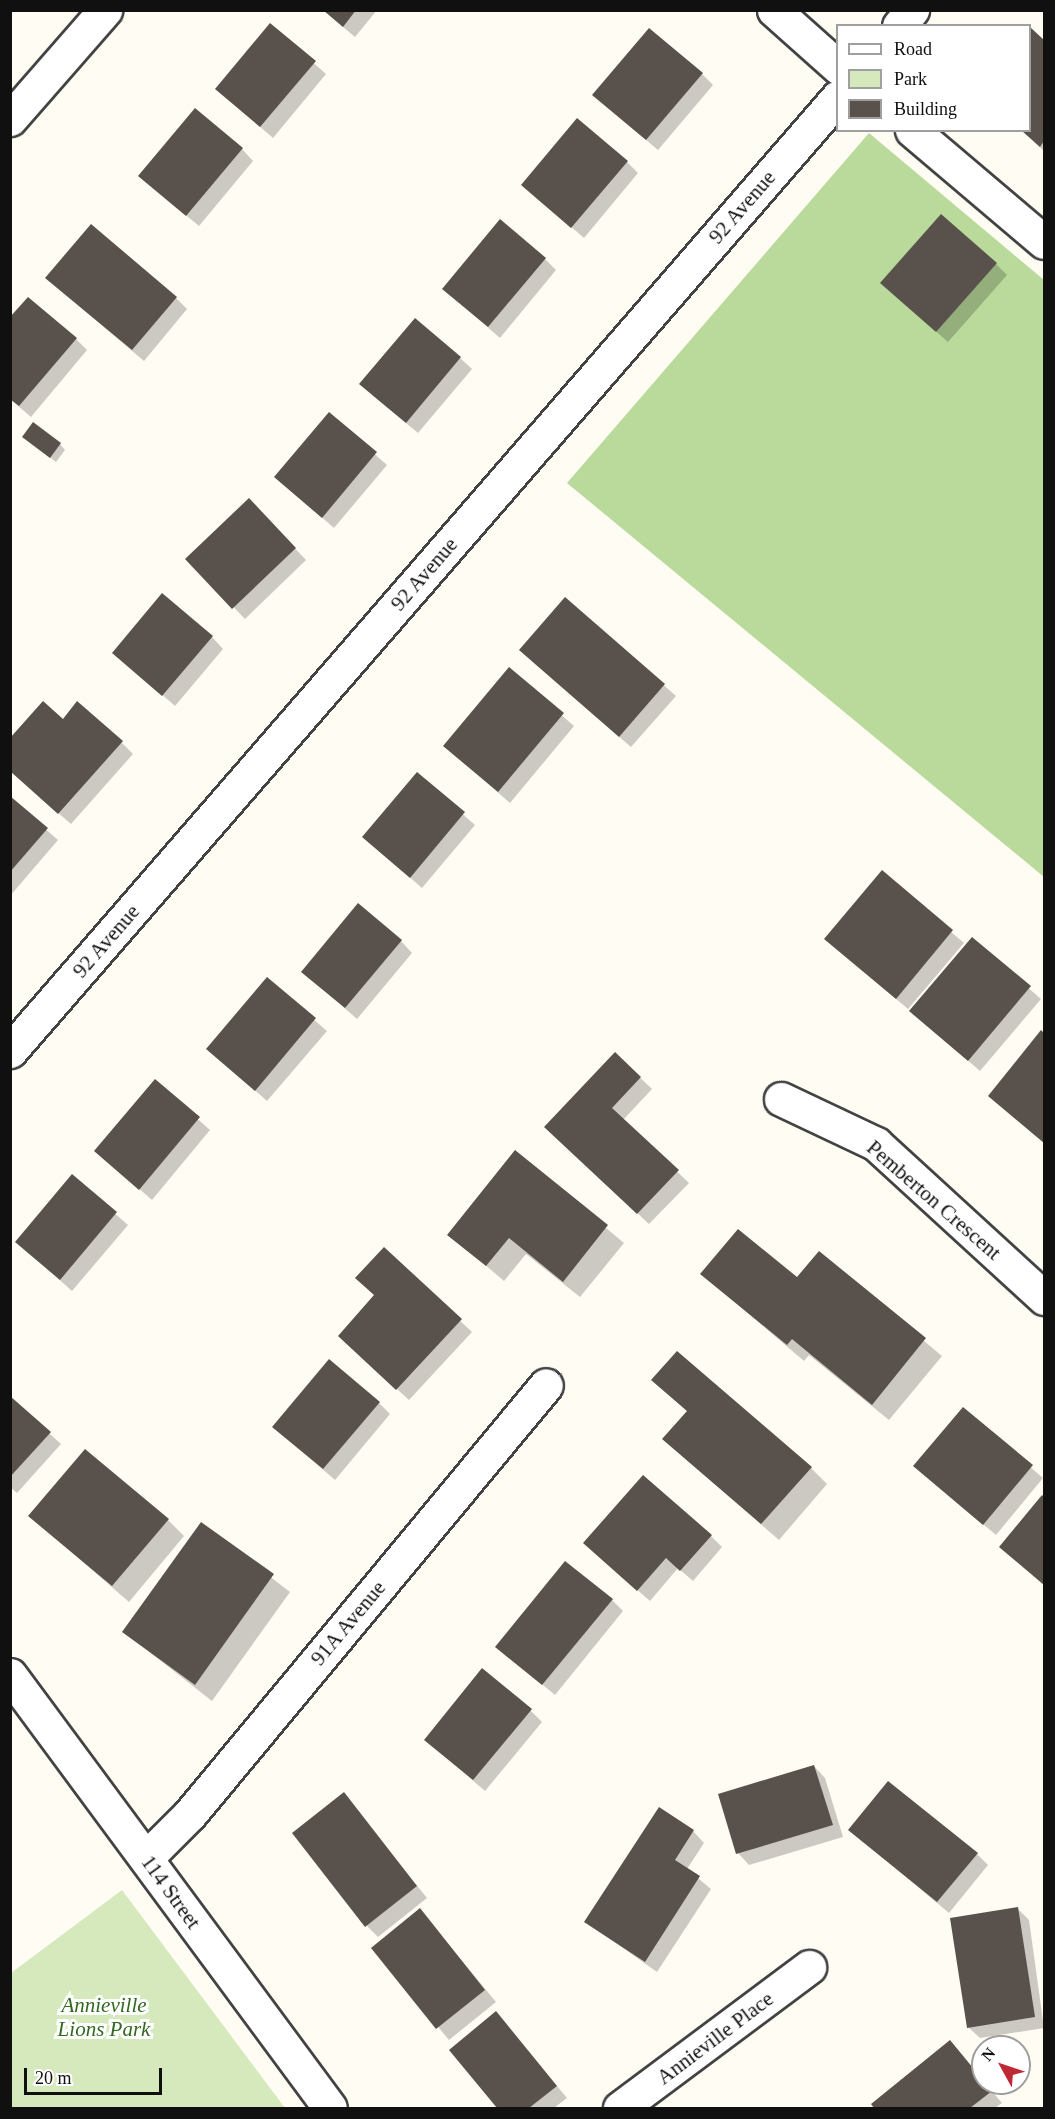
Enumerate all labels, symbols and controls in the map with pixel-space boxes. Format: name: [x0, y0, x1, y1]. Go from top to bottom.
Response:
legend: [836, 24, 1031, 132]
text: Road: [894, 39, 932, 59]
text: Park: [894, 69, 927, 89]
text: Building: [894, 99, 957, 119]
street label: 92 Avenue: [703, 165, 781, 249]
street label: 92 Avenue: [385, 532, 463, 616]
street label: 92 Avenue: [67, 899, 145, 983]
street label: Pemberton Crescent: [862, 1135, 1006, 1265]
street label: 91A Avenue: [305, 1575, 391, 1671]
street label: 114 Street: [136, 1850, 206, 1934]
street label: Annieville Place: [652, 1986, 778, 2090]
park label: Annieville Lions Park: [58, 1992, 150, 2042]
north arrow: [971, 2035, 1031, 2095]
text: N: [978, 2045, 999, 2064]
scale bar: [27, 2056, 165, 2094]
text: 20 m: [35, 2068, 72, 2088]

